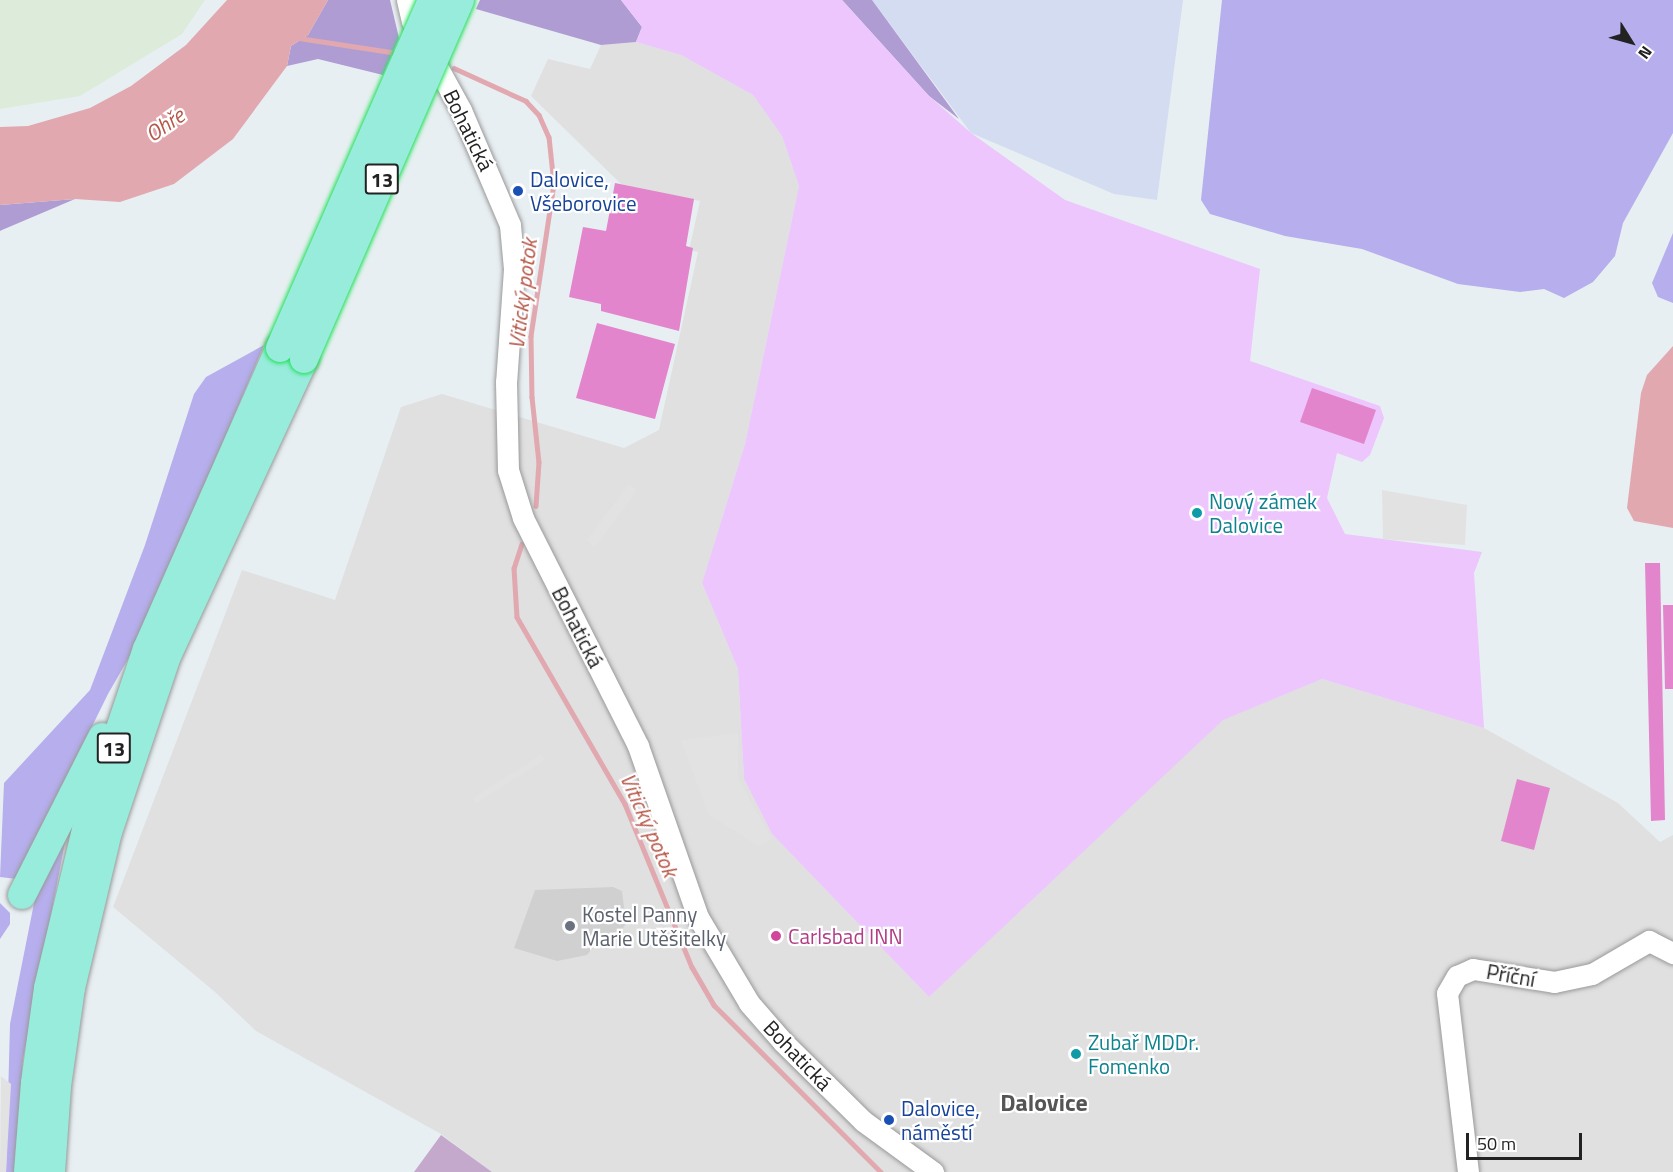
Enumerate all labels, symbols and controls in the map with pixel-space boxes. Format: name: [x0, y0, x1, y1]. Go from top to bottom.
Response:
north arrow: [1601, 12, 1661, 72]
text: N: [1632, 41, 1658, 64]
street label: Bohatická: [439, 85, 499, 175]
water label: Ohře: [140, 102, 190, 148]
road number: 13: [364, 162, 400, 196]
place label: Dalovice, Všeborovice: [530, 166, 636, 216]
marker: Dalovice, Všeborovice: [511, 184, 525, 198]
water label: Vitický potok: [503, 237, 543, 351]
place label: Nový zámek Dalovice: [1209, 488, 1317, 538]
marker: Nový zámek Dalovice: [1190, 506, 1204, 520]
street label: Bohatická: [547, 582, 609, 672]
road number: 13: [96, 731, 132, 765]
water label: Vitický potok: [614, 769, 684, 881]
place label: Kostel Panny Marie Utěšitelky: [582, 901, 726, 951]
marker: Kostel Panny Marie Utěšitelky: [563, 919, 577, 933]
place label: Carlsbad INN: [788, 923, 903, 949]
marker: Carlsbad INN: [769, 929, 783, 943]
street label: Příční: [1485, 958, 1537, 992]
street label: Bohatická: [759, 1015, 837, 1095]
place label: Zubař MDDr. Fomenko: [1088, 1029, 1199, 1079]
marker: Zubař MDDr. Fomenko: [1069, 1047, 1083, 1061]
district label: Dalovice: [1000, 1089, 1088, 1117]
place label: Dalovice, náměstí: [901, 1095, 980, 1145]
marker: Dalovice, náměstí: [882, 1113, 896, 1127]
scale bar: [1469, 1121, 1584, 1159]
text: 50 m: [1477, 1130, 1516, 1157]

